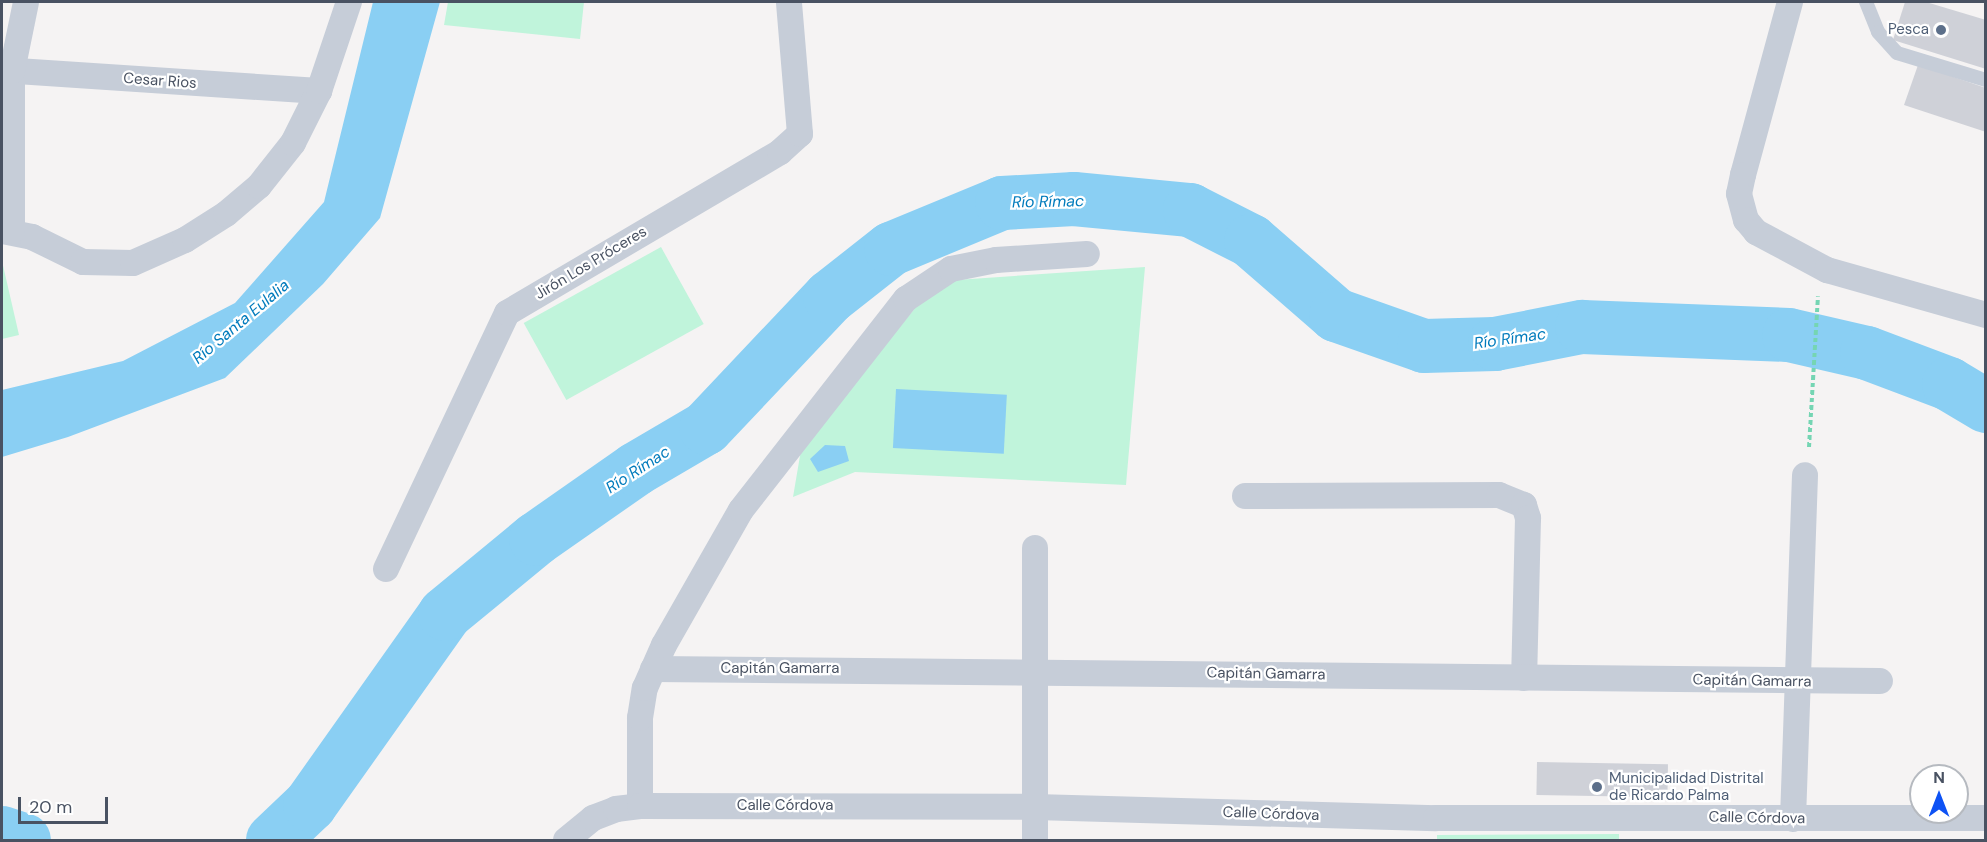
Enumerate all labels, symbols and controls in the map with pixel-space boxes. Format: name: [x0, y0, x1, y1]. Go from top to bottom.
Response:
place label: Pesca: [1888, 21, 1929, 39]
marker: Pesca: [1934, 23, 1948, 37]
street label: Cesar Rios: [123, 69, 197, 93]
water label: Río Rímac: [1012, 192, 1084, 212]
street label: Jirón Los Próceres: [532, 223, 650, 303]
water label: Río Santa Eulalia: [189, 276, 293, 368]
water label: Río Rímac: [1473, 324, 1547, 354]
water label: Río Rímac: [602, 442, 674, 498]
street label: Capitán Gamarra: [721, 660, 839, 678]
street label: Capitán Gamarra: [1206, 664, 1326, 684]
street label: Capitán Gamarra: [1692, 671, 1812, 691]
north arrow: [1909, 764, 1969, 824]
text: N: [1933, 767, 1945, 788]
place label: Municipalidad Distrital de Ricardo Palma: [1609, 769, 1764, 804]
marker: Municipalidad Distrital de Ricardo Palma: [1590, 780, 1604, 794]
scale bar: [21, 785, 111, 823]
text: 20 m: [29, 795, 72, 819]
street label: Calle Córdova: [737, 797, 833, 815]
street label: Calle Córdova: [1222, 803, 1320, 825]
street label: Calle Córdova: [1709, 808, 1805, 828]

